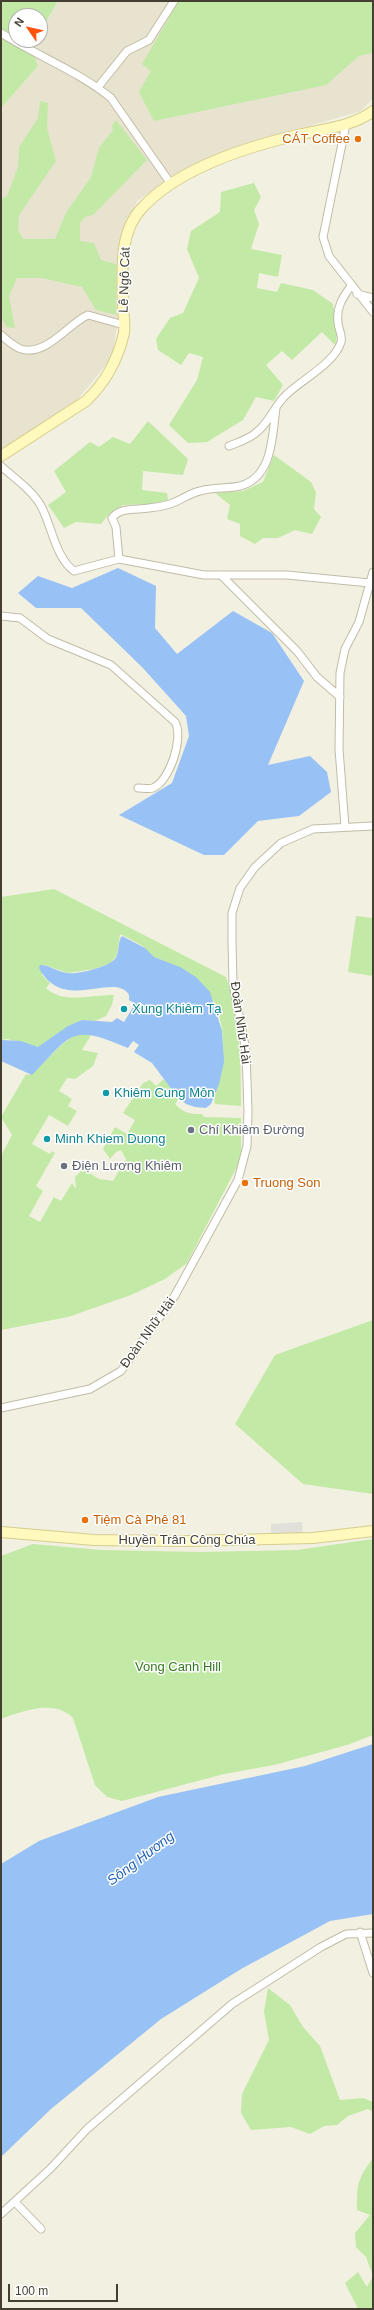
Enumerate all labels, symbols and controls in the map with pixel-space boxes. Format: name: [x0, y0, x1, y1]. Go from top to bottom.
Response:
north arrow: [8, 8, 48, 48]
text: N: [12, 15, 26, 29]
place label: CÁT Coffee: [282, 131, 350, 147]
marker: CÁT Coffee: [353, 134, 363, 144]
street label: Lê Ngô Cát: [116, 247, 134, 313]
street label: Đoàn Nhữ Hài: [226, 981, 254, 1065]
place label: Xung Khiêm Tạ: [132, 1001, 222, 1017]
marker: Xung Khiêm Tạ: [119, 1004, 129, 1014]
place label: Khiêm Cung Môn: [114, 1085, 214, 1101]
marker: Khiêm Cung Môn: [101, 1088, 111, 1098]
place label: Chí Khiêm Đường: [199, 1122, 304, 1138]
marker: Chí Khiêm Đường: [186, 1125, 196, 1135]
place label: Minh Khiem Duong: [55, 1131, 166, 1147]
marker: Minh Khiem Duong: [42, 1134, 52, 1144]
place label: Điện Lương Khiêm: [72, 1158, 182, 1174]
marker: Điện Lương Khiêm: [59, 1161, 69, 1171]
place label: Truong Son: [253, 1175, 320, 1191]
marker: Truong Son: [240, 1178, 250, 1188]
street label: Đoàn Nhữ Hài: [117, 1295, 179, 1371]
place label: Tiệm Cà Phê 81: [93, 1512, 186, 1528]
marker: Tiệm Cà Phê 81: [80, 1515, 90, 1525]
street label: Huyền Trân Công Chúa: [119, 1532, 255, 1548]
park label: Vong Canh Hill: [135, 1659, 221, 1675]
water label: Sông Hương: [104, 1828, 178, 1890]
scale bar: [10, 2276, 120, 2302]
text: 100 m: [15, 2284, 48, 2298]

